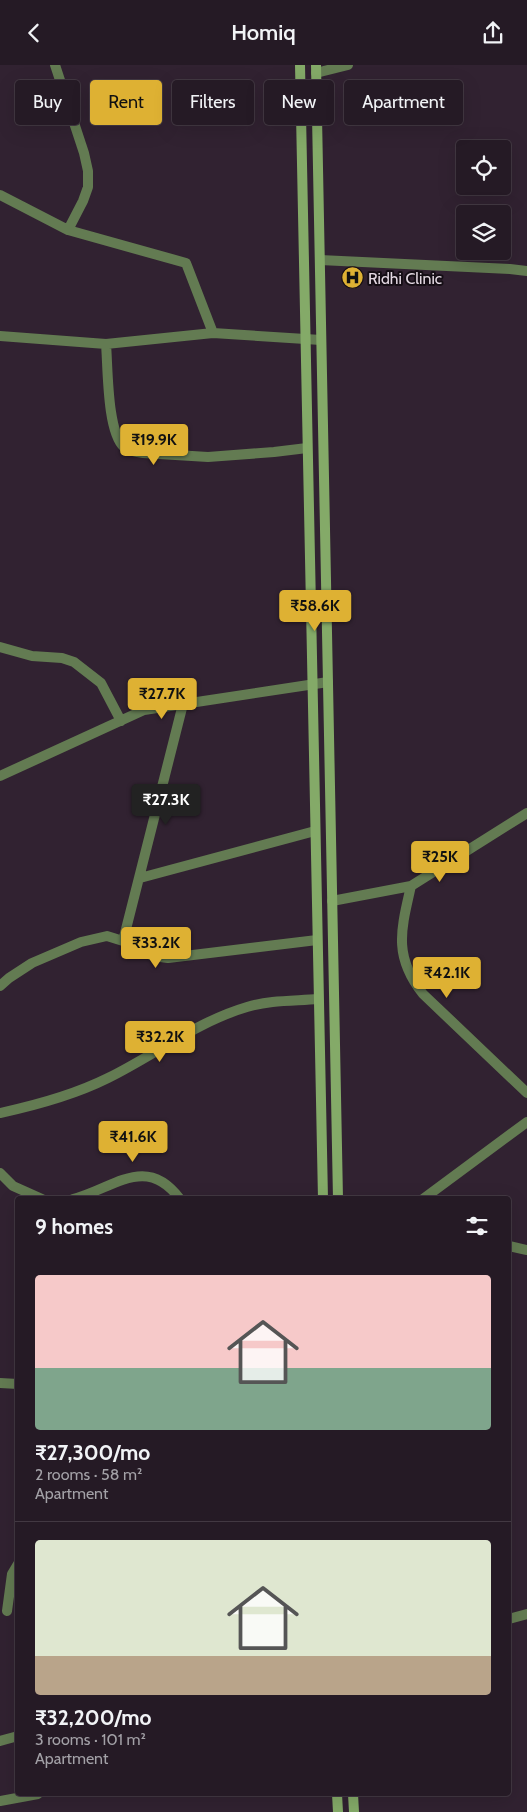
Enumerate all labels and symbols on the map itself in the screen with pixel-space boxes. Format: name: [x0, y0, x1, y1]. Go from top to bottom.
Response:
hospital icon: Ridhi Clinic: [340, 266, 364, 290]
place label: Ridhi Clinic: [368, 269, 442, 288]
pin: ₹19.9K: [113, 423, 195, 466]
pin: ₹58.6K: [274, 589, 356, 632]
pin: ₹27.7K: [121, 677, 203, 720]
pin: ₹27.3K: [125, 783, 207, 826]
pin: ₹25K: [410, 841, 470, 883]
pin: ₹33.2K: [115, 927, 197, 969]
pin: ₹42.1K: [406, 957, 488, 999]
pin: ₹32.2K: [119, 1021, 201, 1063]
pin: ₹41.6K: [92, 1121, 174, 1163]

